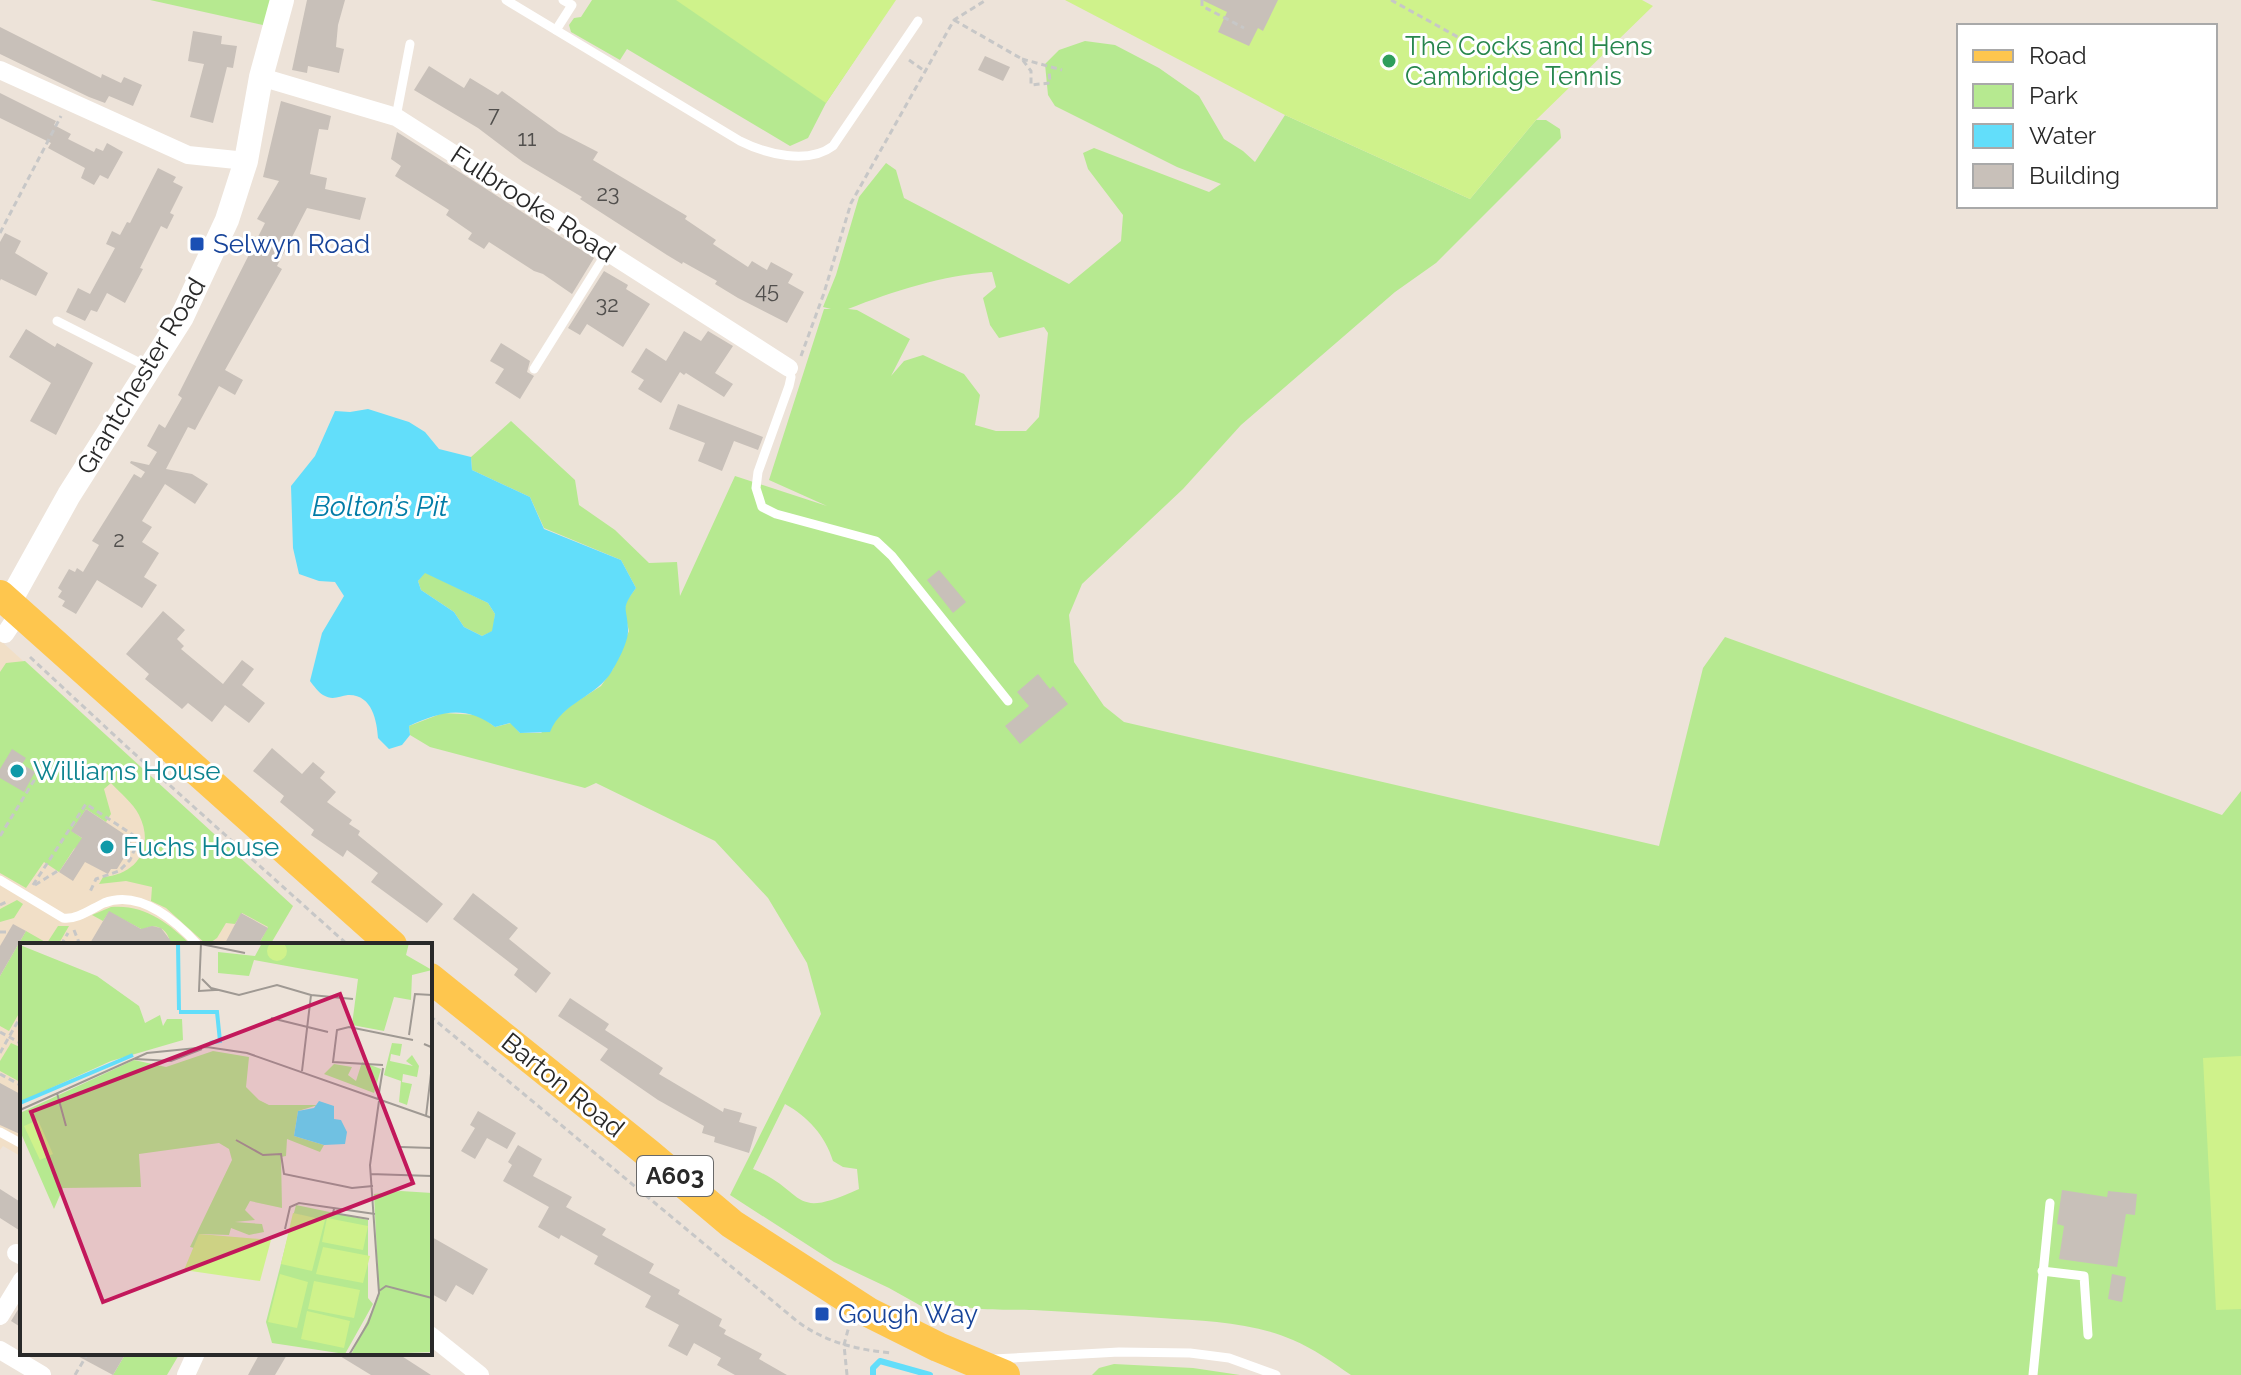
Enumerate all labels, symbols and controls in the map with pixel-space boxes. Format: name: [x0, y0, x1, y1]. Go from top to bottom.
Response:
legend: [1957, 24, 2217, 208]
place label: The Cocks and Hens Cambridge Tennis: [1405, 31, 1653, 91]
text: Road: [2029, 41, 2087, 70]
marker: The Cocks and Hens Cambridge Tennis: [1380, 52, 1398, 70]
text: Park: [2029, 81, 2078, 110]
house number: 7: [488, 101, 500, 127]
text: Water: [2029, 121, 2097, 150]
house number: 11: [518, 125, 536, 151]
street label: Fulbrooke Road: [445, 140, 621, 268]
text: Building: [2029, 161, 2120, 190]
house number: 23: [596, 180, 620, 206]
place label: Selwyn Road: [213, 229, 370, 259]
marker: Selwyn Road: [188, 235, 206, 253]
street label: Grantchester Road: [70, 272, 212, 480]
house number: 45: [755, 277, 779, 303]
house number: 32: [595, 291, 619, 317]
water label: Bolton’s Pit: [312, 490, 449, 523]
house number: 2: [113, 526, 125, 552]
place label: Williams House: [33, 756, 221, 786]
marker: Williams House: [8, 762, 26, 780]
place label: Fuchs House: [123, 832, 279, 862]
marker: Fuchs House: [98, 838, 116, 856]
inset map: [20, 943, 432, 1355]
street label: Barton Road: [496, 1027, 630, 1143]
road number: A603: [637, 1156, 713, 1196]
place label: Gough Way: [838, 1299, 978, 1329]
marker: Gough Way: [813, 1305, 831, 1323]

